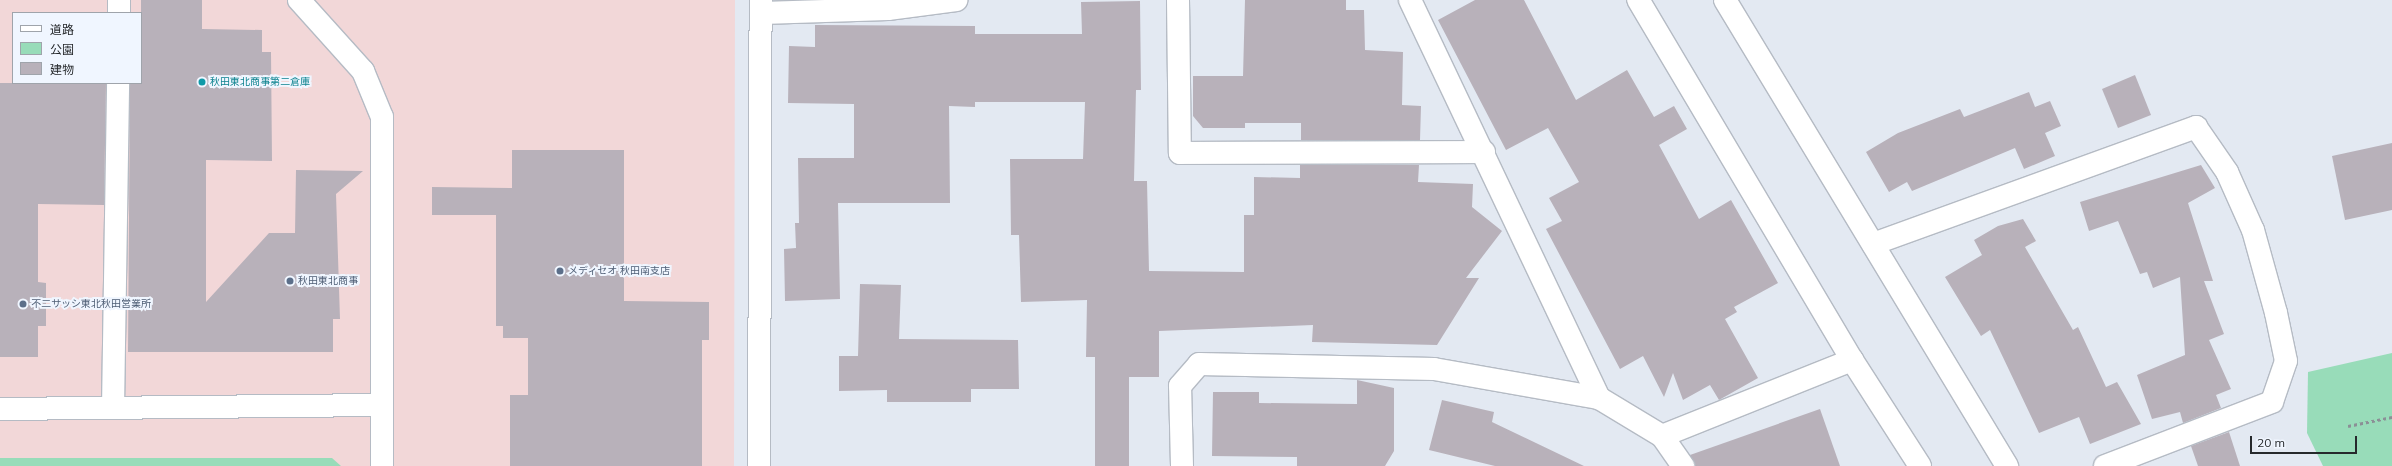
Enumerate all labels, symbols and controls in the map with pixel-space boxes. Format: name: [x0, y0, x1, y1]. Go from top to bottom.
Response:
legend: [12, 12, 142, 84]
text: 道路: [50, 22, 74, 37]
text: 公園: [50, 42, 74, 57]
text: 建物: [50, 62, 74, 77]
place label: 秋田東北商事第二倉庫: [210, 76, 310, 88]
marker: 秋田東北商事第二倉庫: [197, 77, 207, 87]
place label: メディセオ 秋田南支店: [568, 265, 671, 277]
marker: メディセオ 秋田南支店: [555, 266, 565, 276]
place label: 秋田東北商事: [298, 275, 358, 287]
marker: 秋田東北商事: [285, 276, 295, 286]
place label: 不二サッシ東北秋田営業所: [31, 298, 151, 310]
marker: 不二サッシ東北秋田営業所: [18, 299, 28, 309]
scale bar: [2252, 428, 2359, 454]
text: 20 m: [2257, 435, 2285, 450]

